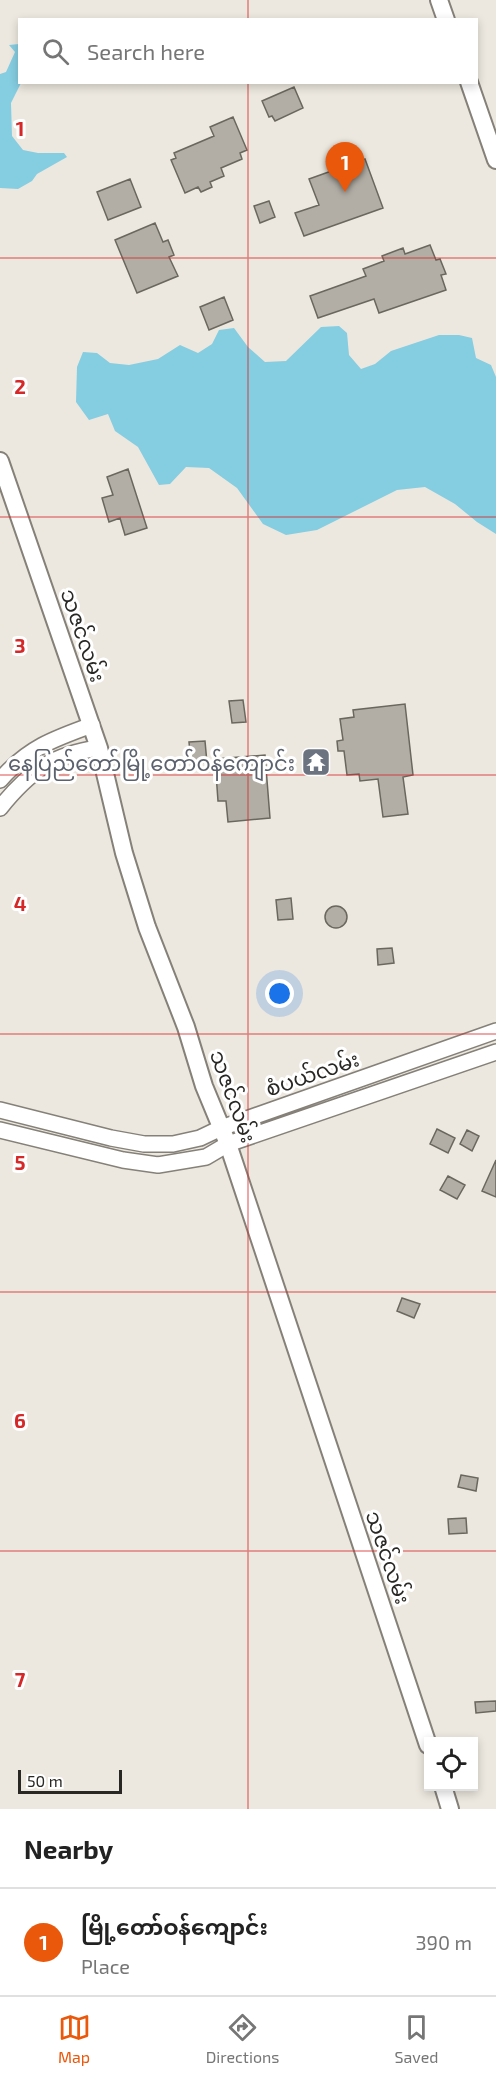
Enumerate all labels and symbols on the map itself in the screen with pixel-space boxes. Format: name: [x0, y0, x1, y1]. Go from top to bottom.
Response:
text: 1: [16, 116, 24, 140]
pin: 1: [326, 142, 364, 192]
text: 2: [14, 374, 26, 398]
street label: သဇင်လမ်း: [56, 585, 113, 685]
text: 3: [14, 633, 26, 657]
temple icon: နေပြည်တော်မြို့တော်ဝန်ကျောင်း: [300, 746, 332, 778]
place label: နေပြည်တော်မြို့တော်ဝန်ကျောင်း: [8, 748, 295, 782]
text: 4: [14, 891, 27, 915]
your location: [265, 979, 294, 1008]
street label: စံပယ်လမ်း: [261, 1043, 362, 1101]
street label: သဇင်လမ်း: [206, 1046, 264, 1146]
text: 5: [14, 1150, 26, 1174]
text: 6: [14, 1408, 26, 1432]
street label: သဇင်လမ်း: [361, 1507, 418, 1607]
text: 7: [15, 1667, 26, 1691]
scale bar: [18, 1767, 122, 1794]

